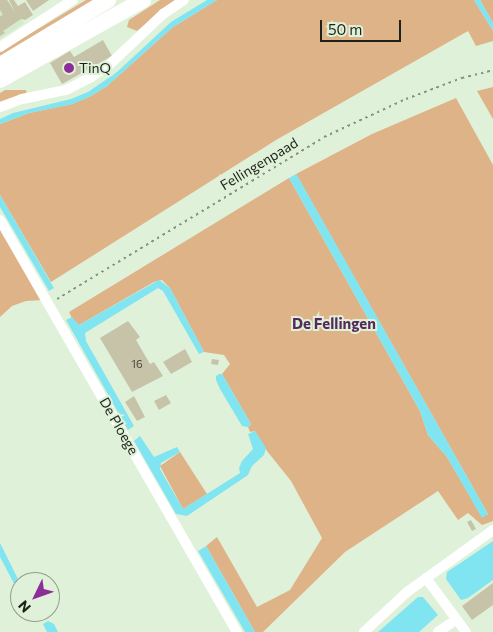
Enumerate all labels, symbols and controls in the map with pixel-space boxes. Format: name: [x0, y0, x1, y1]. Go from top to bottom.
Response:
scale bar: [323, 10, 404, 42]
text: 50 m: [328, 20, 362, 38]
place label: TinQ: [79, 60, 111, 76]
marker: TinQ: [63, 62, 75, 74]
street label: Fellingenpaad: [217, 134, 301, 194]
district label: De Fellingen: [292, 315, 376, 333]
house number: 16: [131, 357, 143, 371]
street label: De Ploege: [96, 394, 142, 458]
north arrow: [10, 572, 60, 622]
text: N: [14, 597, 34, 616]

